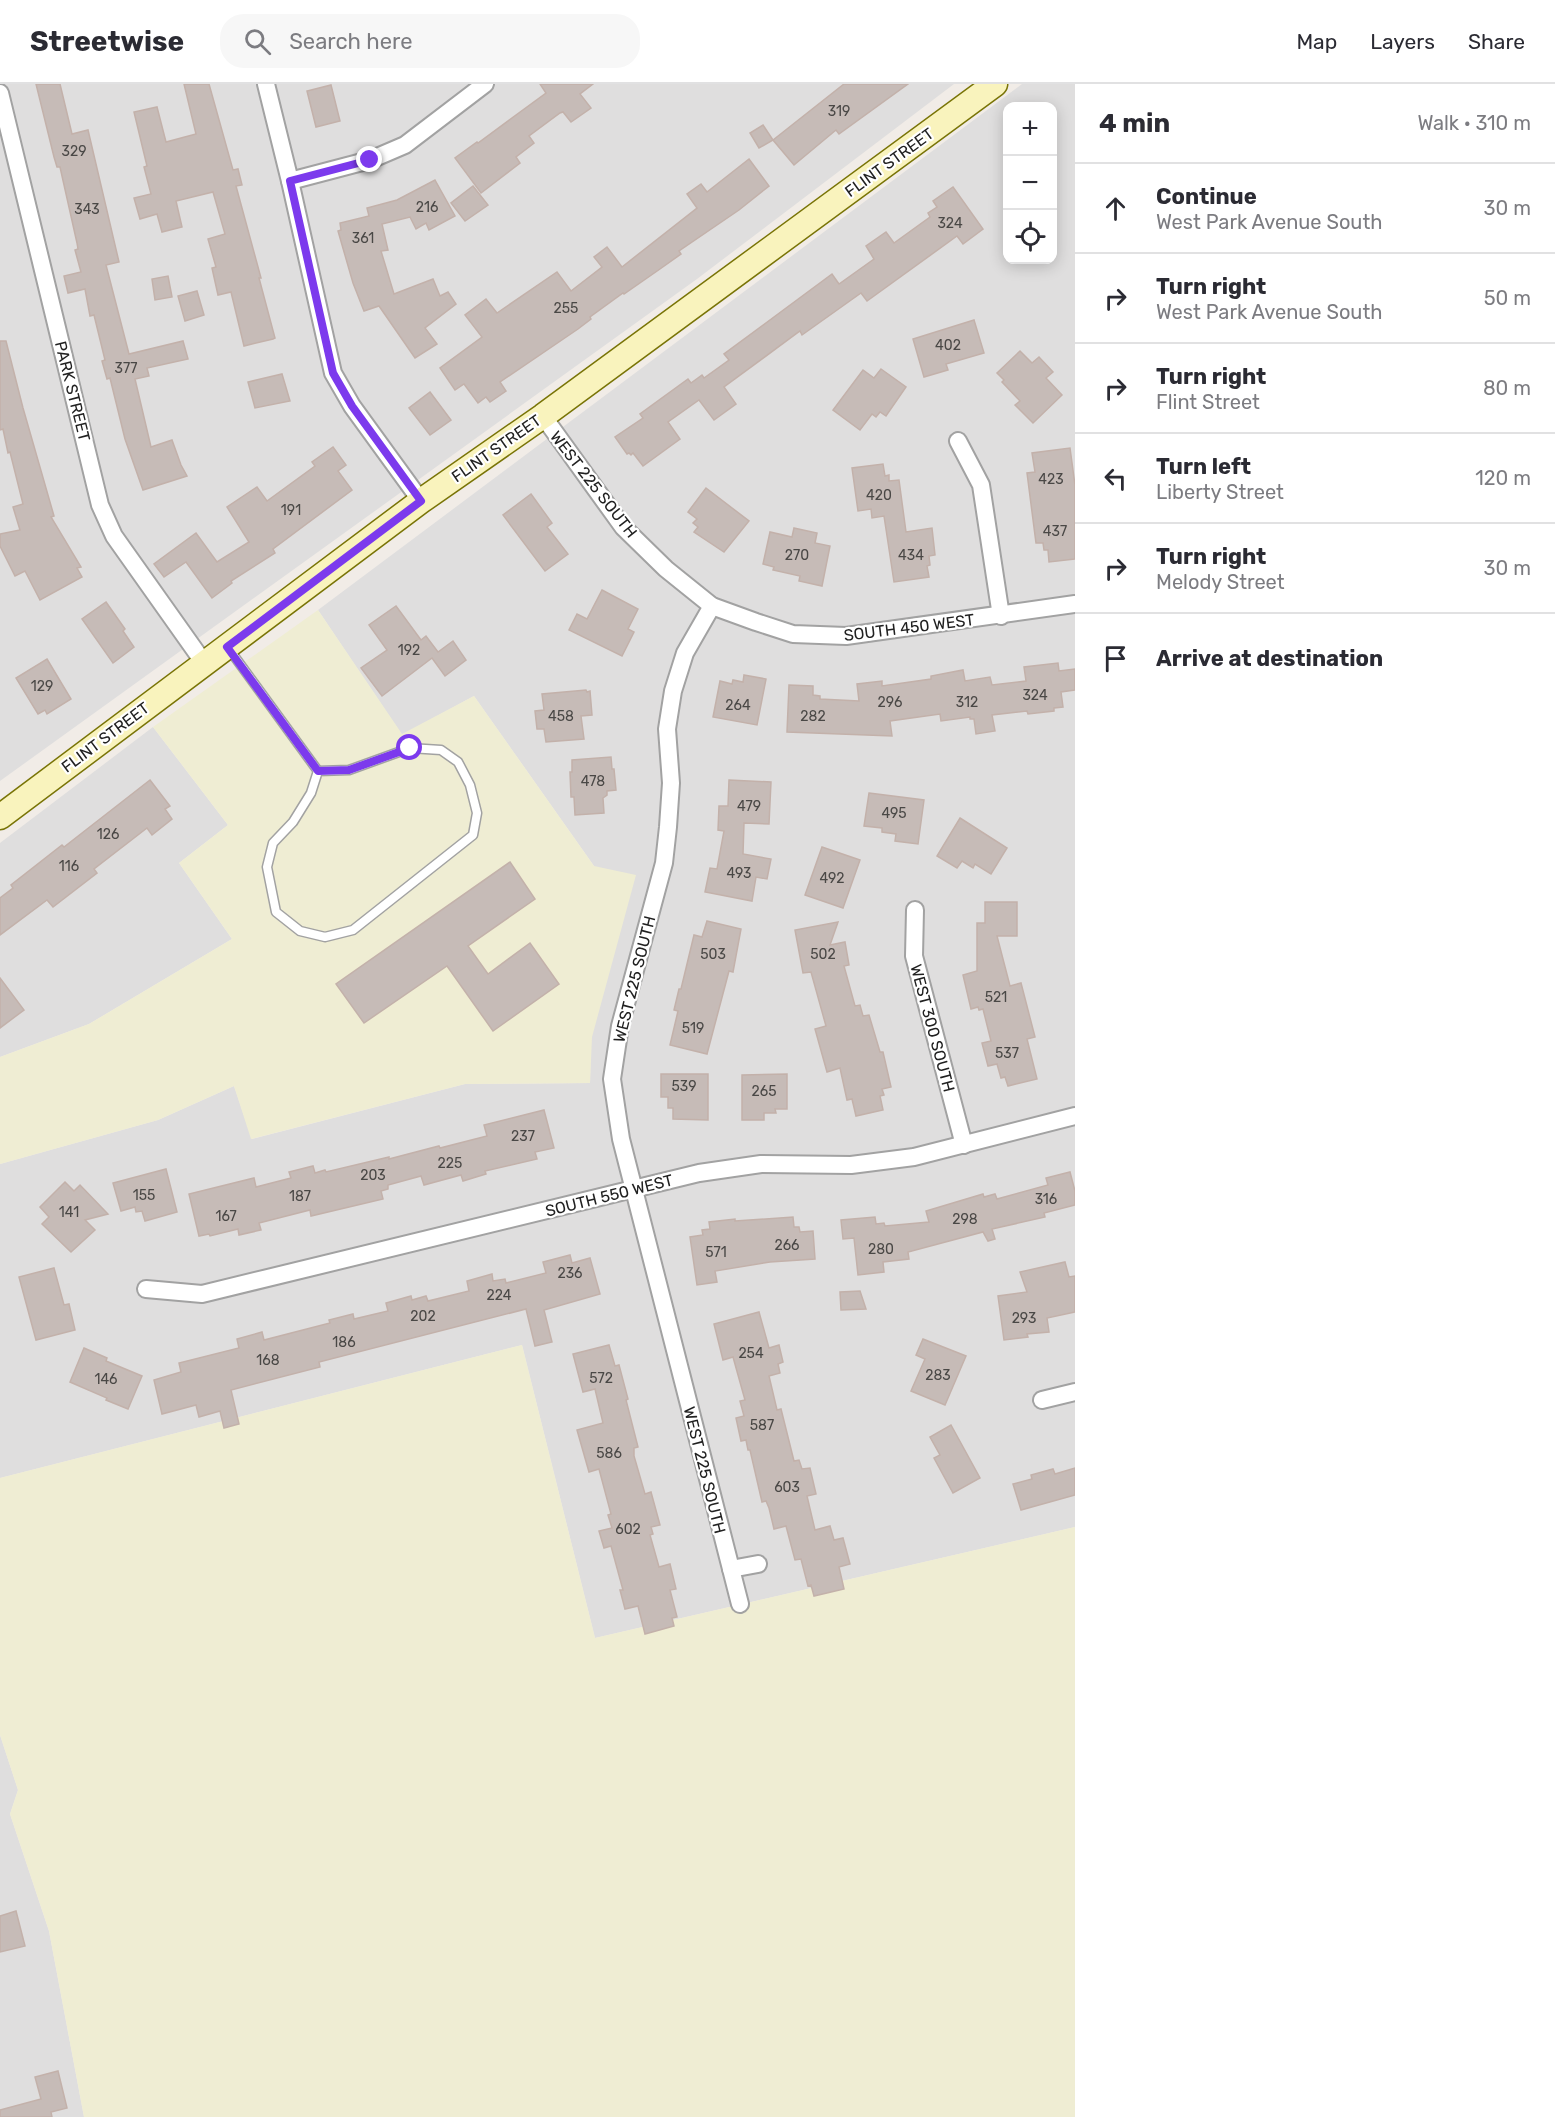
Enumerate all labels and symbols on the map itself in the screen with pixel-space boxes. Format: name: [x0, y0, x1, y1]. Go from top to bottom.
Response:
house number: 319: [828, 103, 850, 120]
street label: FLINT STREET: [841, 124, 937, 201]
house number: 329: [62, 143, 86, 160]
route end: [356, 146, 382, 172]
house number: 216: [416, 199, 438, 216]
house number: 343: [74, 201, 100, 218]
house number: 324: [937, 215, 963, 232]
house number: 361: [352, 230, 374, 247]
house number: 255: [554, 300, 578, 317]
house number: 402: [935, 337, 961, 354]
street label: PARK STREET: [51, 339, 94, 443]
house number: 377: [115, 360, 137, 377]
street label: FLINT STREET: [448, 411, 545, 486]
street label: WEST 225 SOUTH: [546, 427, 641, 541]
house number: 423: [1038, 471, 1064, 488]
house number: 420: [866, 487, 892, 504]
house number: 191: [281, 502, 301, 519]
house number: 437: [1043, 523, 1067, 540]
house number: 270: [785, 547, 809, 564]
house number: 434: [898, 547, 924, 564]
street label: SOUTH 450 WEST: [843, 610, 975, 645]
house number: 192: [398, 642, 420, 659]
house number: 129: [31, 678, 53, 695]
house number: 324: [1022, 687, 1048, 704]
house number: 296: [878, 694, 902, 711]
house number: 312: [956, 694, 978, 711]
house number: 264: [725, 697, 751, 714]
street label: FLINT STREET: [58, 698, 153, 777]
house number: 458: [548, 708, 574, 725]
house number: 282: [800, 708, 826, 725]
route start: [396, 734, 422, 760]
house number: 478: [581, 773, 605, 790]
house number: 479: [737, 798, 761, 815]
house number: 495: [881, 805, 907, 822]
house number: 126: [97, 826, 119, 843]
house number: 116: [59, 858, 79, 875]
house number: 493: [726, 865, 752, 882]
house number: 492: [819, 870, 845, 887]
street label: WEST 225 SOUTH: [610, 914, 659, 1045]
house number: 503: [700, 946, 726, 963]
house number: 502: [810, 946, 836, 963]
street label: WEST 300 SOUTH: [906, 962, 959, 1094]
house number: 521: [985, 989, 1007, 1006]
house number: 519: [682, 1020, 704, 1037]
house number: 537: [995, 1045, 1019, 1062]
house number: 539: [671, 1078, 697, 1095]
house number: 265: [752, 1083, 776, 1100]
house number: 237: [511, 1128, 535, 1145]
house number: 225: [438, 1155, 462, 1172]
house number: 203: [360, 1167, 386, 1184]
street label: SOUTH 550 WEST: [543, 1170, 675, 1221]
house number: 155: [133, 1187, 155, 1204]
house number: 187: [289, 1188, 311, 1205]
house number: 316: [1035, 1191, 1057, 1208]
house number: 141: [59, 1204, 79, 1221]
house number: 167: [215, 1208, 237, 1225]
house number: 298: [952, 1211, 978, 1228]
house number: 266: [774, 1237, 800, 1254]
house number: 280: [868, 1241, 894, 1258]
house number: 571: [705, 1244, 727, 1261]
house number: 236: [557, 1265, 583, 1282]
house number: 224: [487, 1287, 512, 1304]
house number: 202: [410, 1308, 436, 1325]
house number: 293: [1012, 1310, 1036, 1327]
house number: 186: [332, 1334, 356, 1351]
house number: 254: [738, 1345, 764, 1362]
house number: 168: [256, 1352, 280, 1369]
house number: 283: [925, 1367, 951, 1384]
house number: 572: [589, 1370, 613, 1387]
house number: 146: [94, 1371, 118, 1388]
street label: WEST 225 SOUTH: [680, 1405, 729, 1536]
house number: 587: [750, 1417, 774, 1434]
house number: 586: [596, 1445, 622, 1462]
house number: 603: [774, 1479, 800, 1496]
house number: 602: [615, 1521, 641, 1538]

